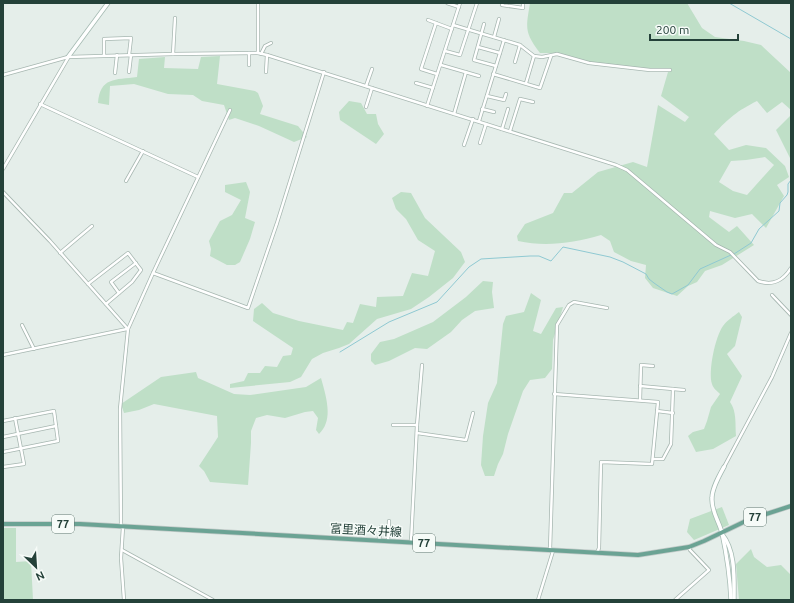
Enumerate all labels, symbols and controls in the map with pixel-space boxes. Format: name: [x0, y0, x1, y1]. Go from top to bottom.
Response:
scale bar: [650, 16, 738, 42]
text: 200 m: [656, 23, 689, 36]
road number: 77: [744, 508, 766, 526]
road number: 77: [52, 515, 74, 533]
street label: 富里酒々井線: [330, 522, 402, 538]
road number: 77: [413, 534, 435, 552]
north arrow: [16, 547, 56, 587]
text: N: [34, 569, 46, 583]

